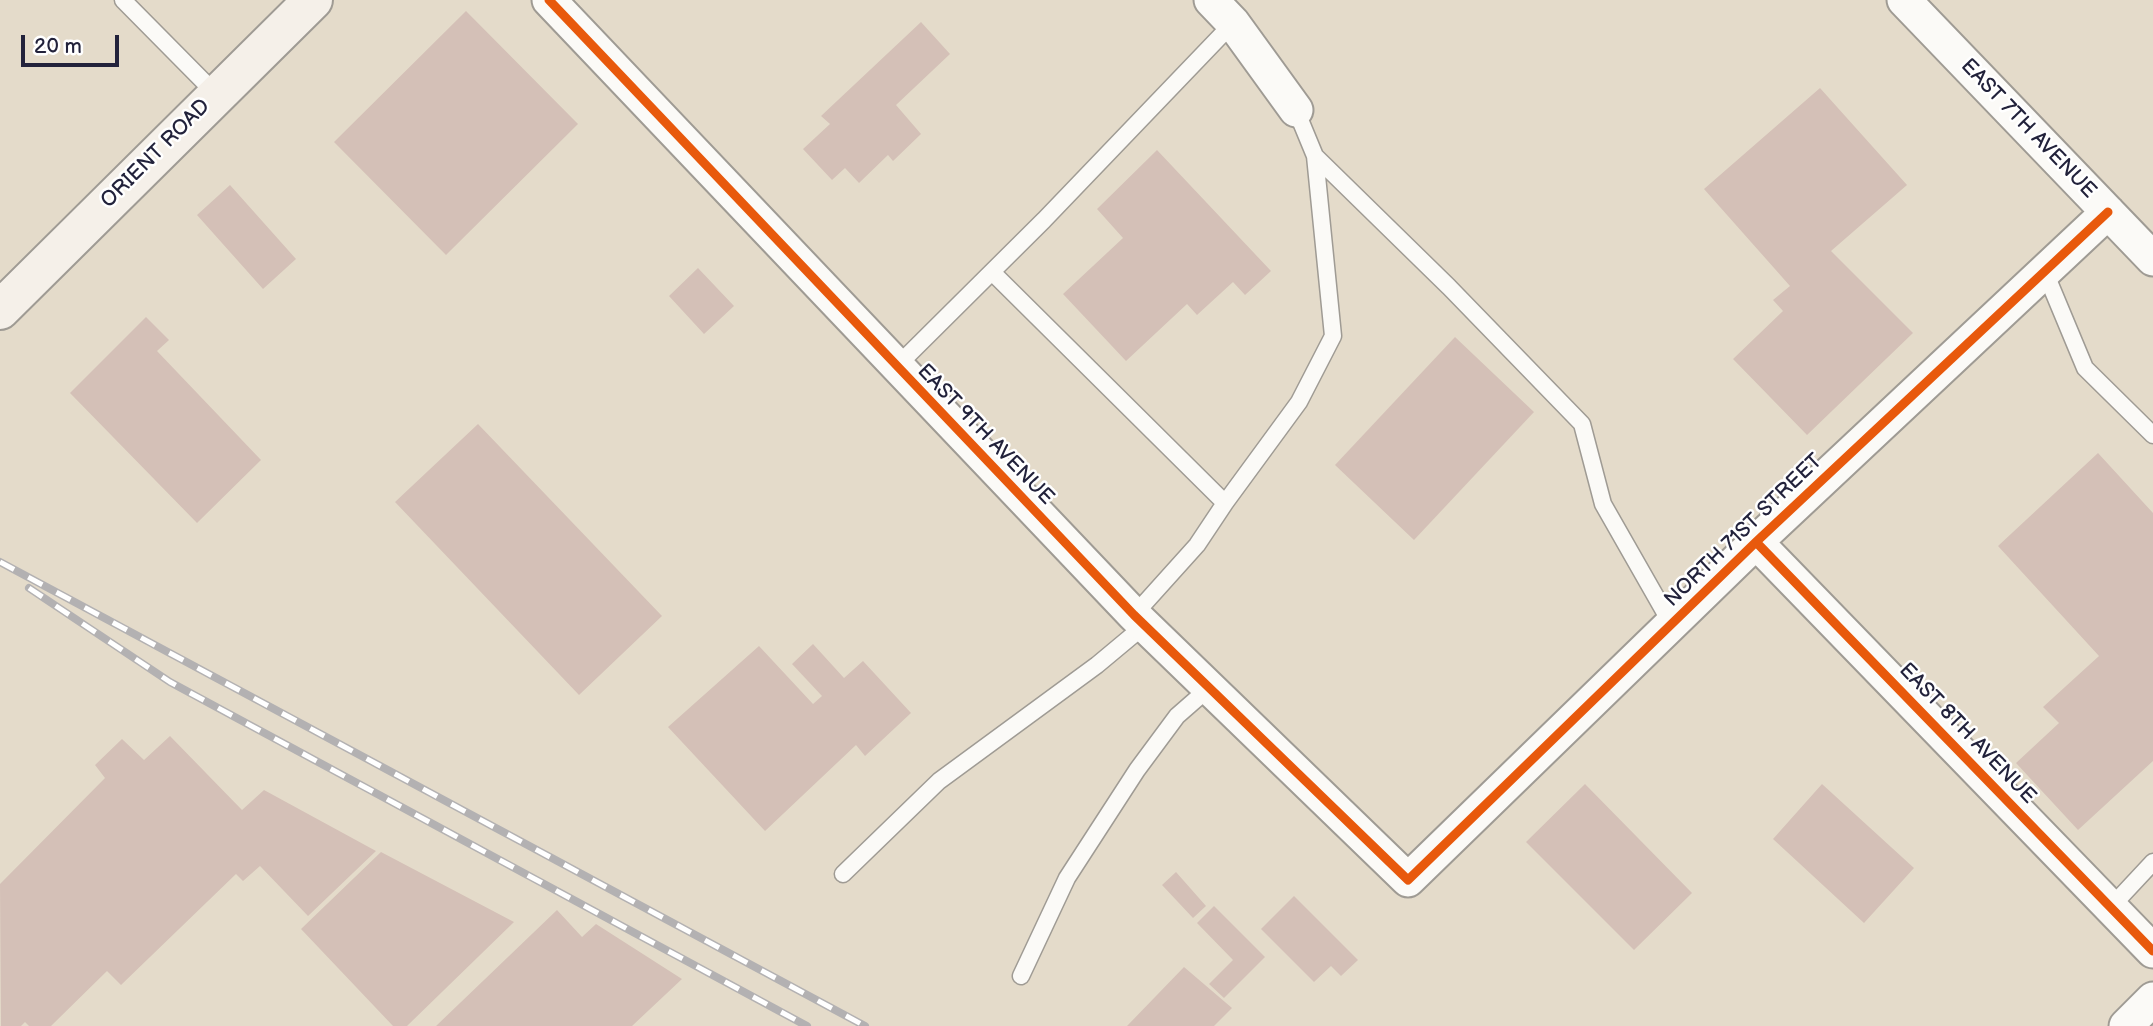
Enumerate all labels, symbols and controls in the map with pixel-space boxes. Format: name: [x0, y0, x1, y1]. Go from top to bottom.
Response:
scale bar: [24, 21, 122, 65]
text: 20 m: [34, 34, 82, 59]
street label: EAST 7TH AVENUE: [1955, 54, 2101, 204]
street label: ORIENT ROAD: [96, 94, 216, 214]
street label: EAST 9TH AVENUE: [911, 359, 1059, 511]
street label: NORTH 71ST STREET: [1660, 449, 1828, 613]
street label: EAST 8TH AVENUE: [1893, 658, 2041, 810]

